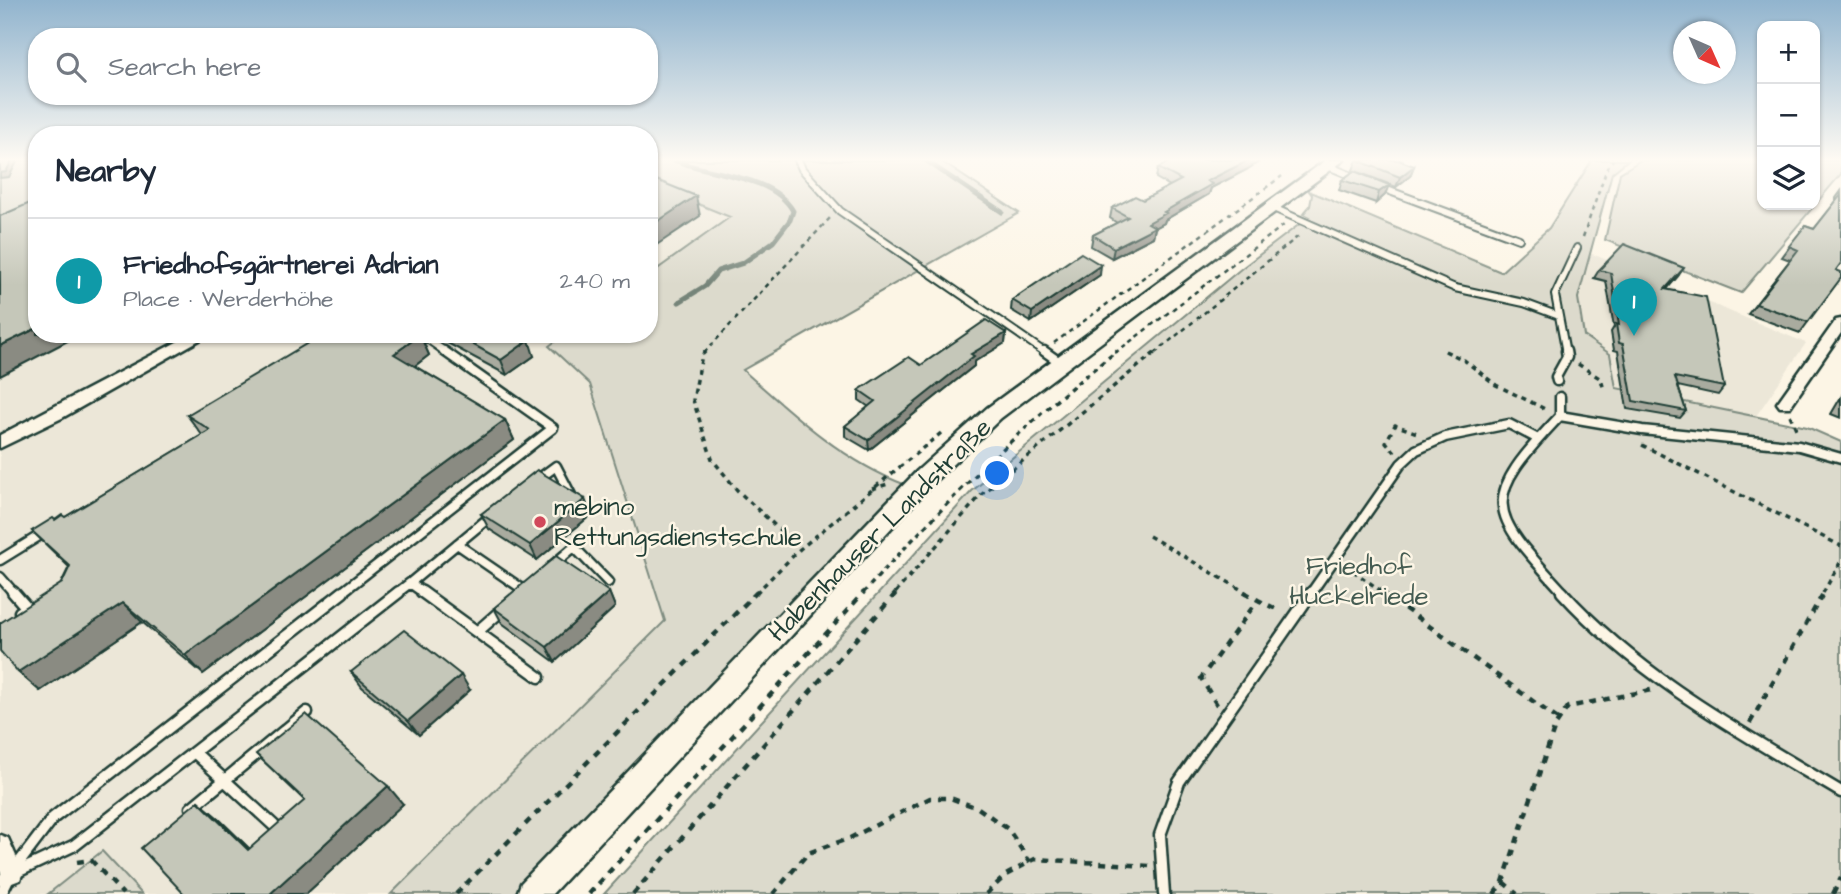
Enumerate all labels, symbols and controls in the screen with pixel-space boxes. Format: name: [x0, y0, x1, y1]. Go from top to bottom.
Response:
north arrow: [1673, 21, 1736, 84]
map controls: [1757, 21, 1820, 210]
button: +: [1757, 21, 1820, 84]
search box: [28, 28, 658, 105]
icon: search: [52, 48, 90, 86]
text: Search here: [108, 49, 261, 85]
button: −: [1757, 84, 1820, 147]
button: layers: [1757, 147, 1820, 210]
text: Nearby: [56, 151, 156, 193]
text: Friedhofsgärtnerei Adrian: [123, 247, 438, 283]
text: 1: [78, 265, 80, 297]
text: 240 m: [560, 265, 630, 297]
pin: 1: [1611, 278, 1657, 336]
text: Place · Werderhöhe: [123, 283, 333, 315]
street label: Habenhauser Landstraße: [760, 410, 1000, 650]
your location: [980, 456, 1014, 490]
place label: mebino Rettungsdienstschule: [554, 489, 802, 557]
marker: mebino Rettungsdienstschule: [532, 514, 548, 530]
park label: Friedhof Huckelriede: [1289, 548, 1429, 614]

